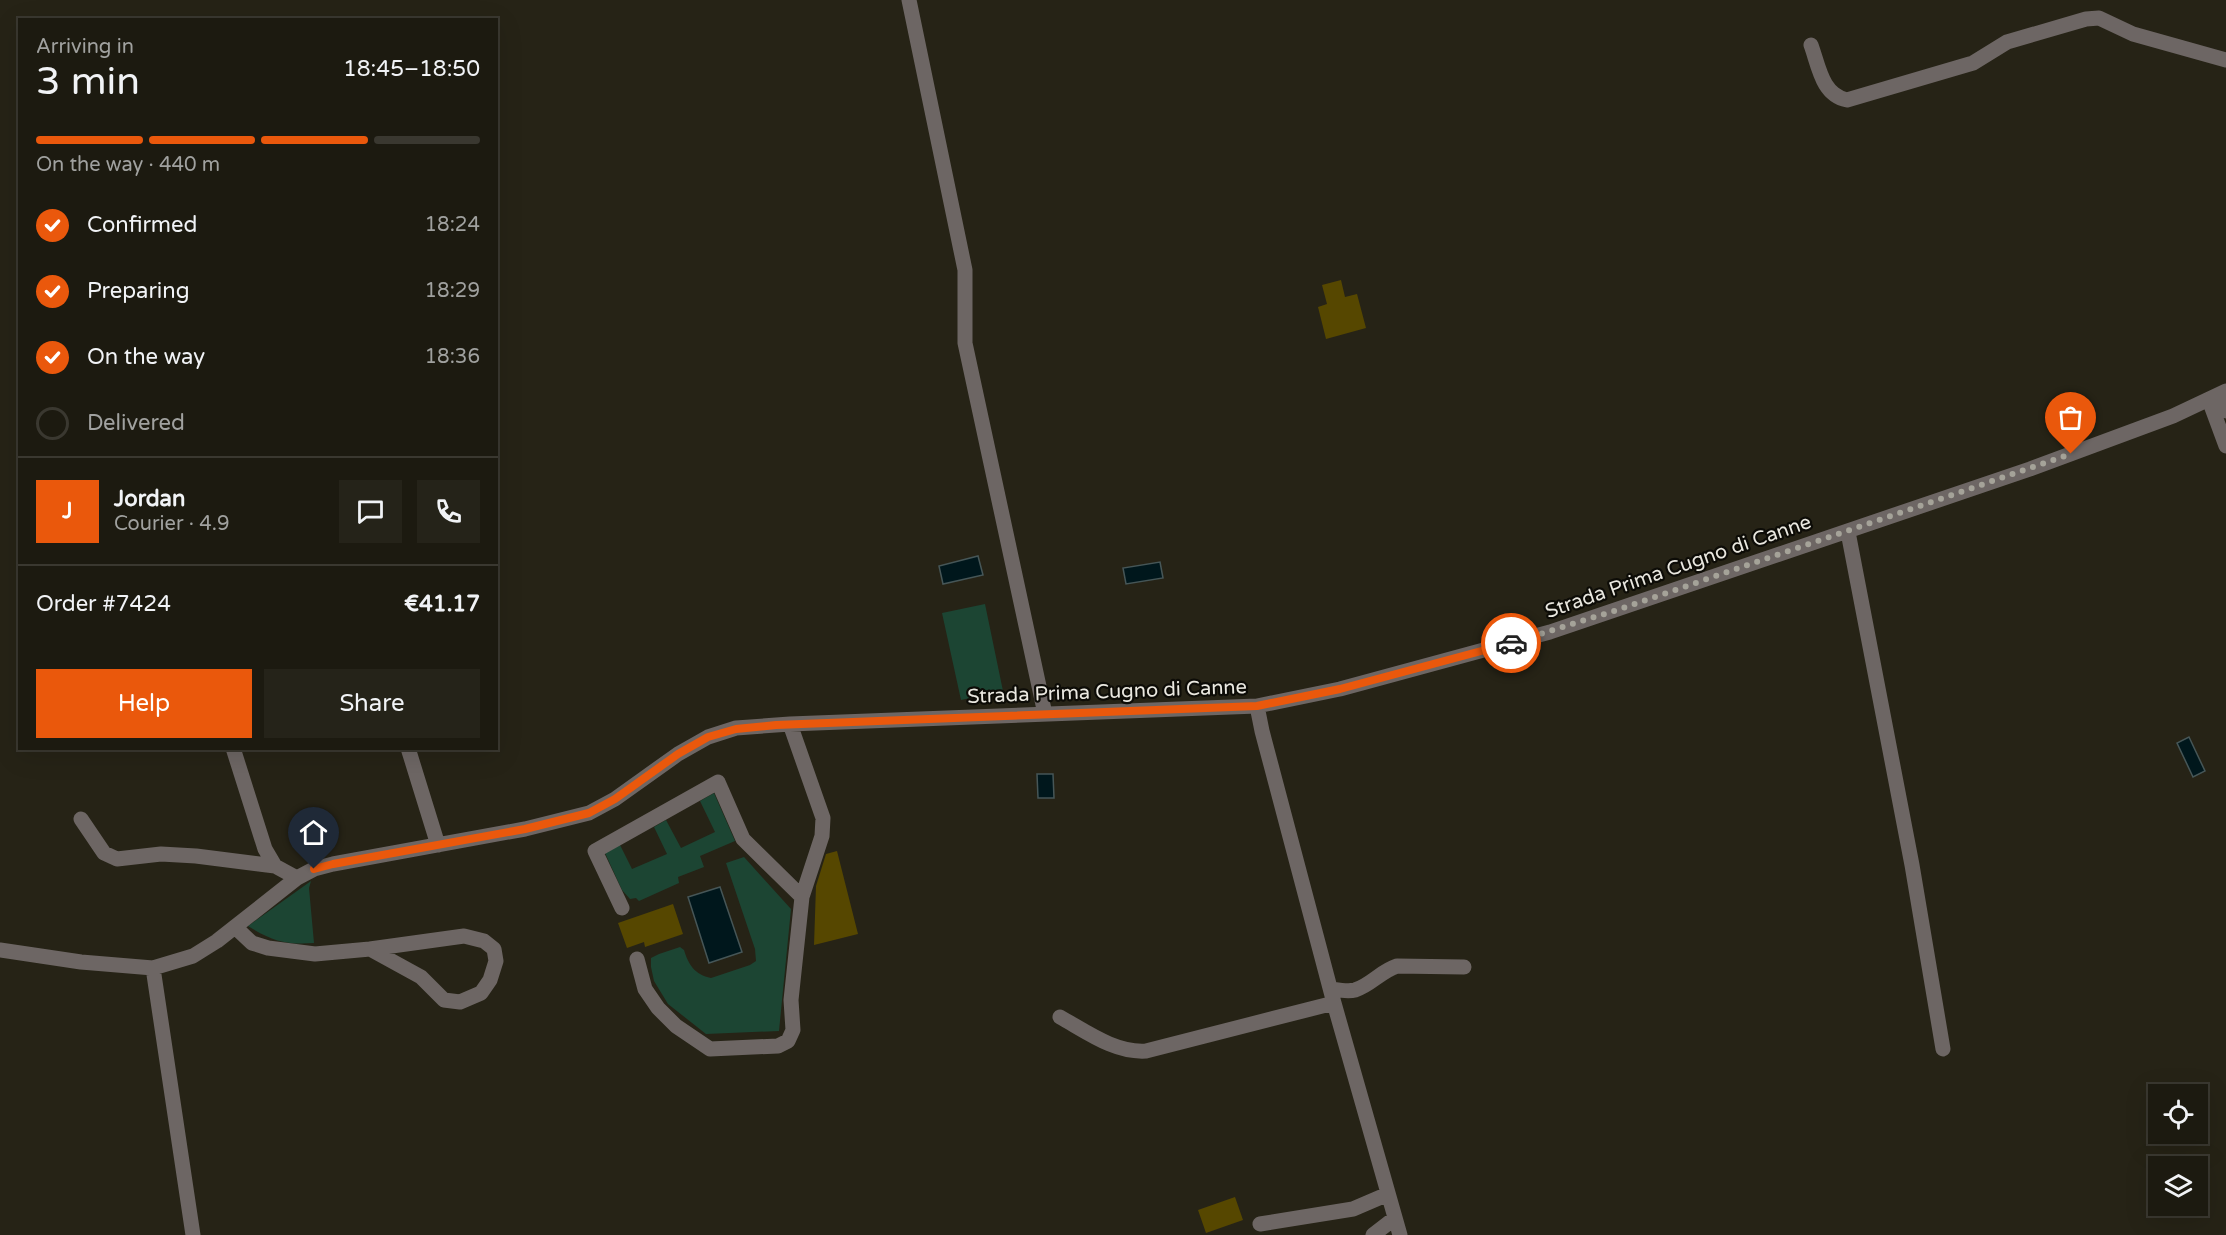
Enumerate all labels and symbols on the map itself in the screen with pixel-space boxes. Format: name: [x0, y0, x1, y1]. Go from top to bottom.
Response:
pin: [2045, 392, 2096, 454]
street label: Strada Prima Cugno di Canne: [1542, 510, 1815, 624]
courier: [1481, 613, 1541, 673]
street label: Strada Prima Cugno di Canne: [967, 675, 1247, 709]
pin: [288, 807, 339, 869]

